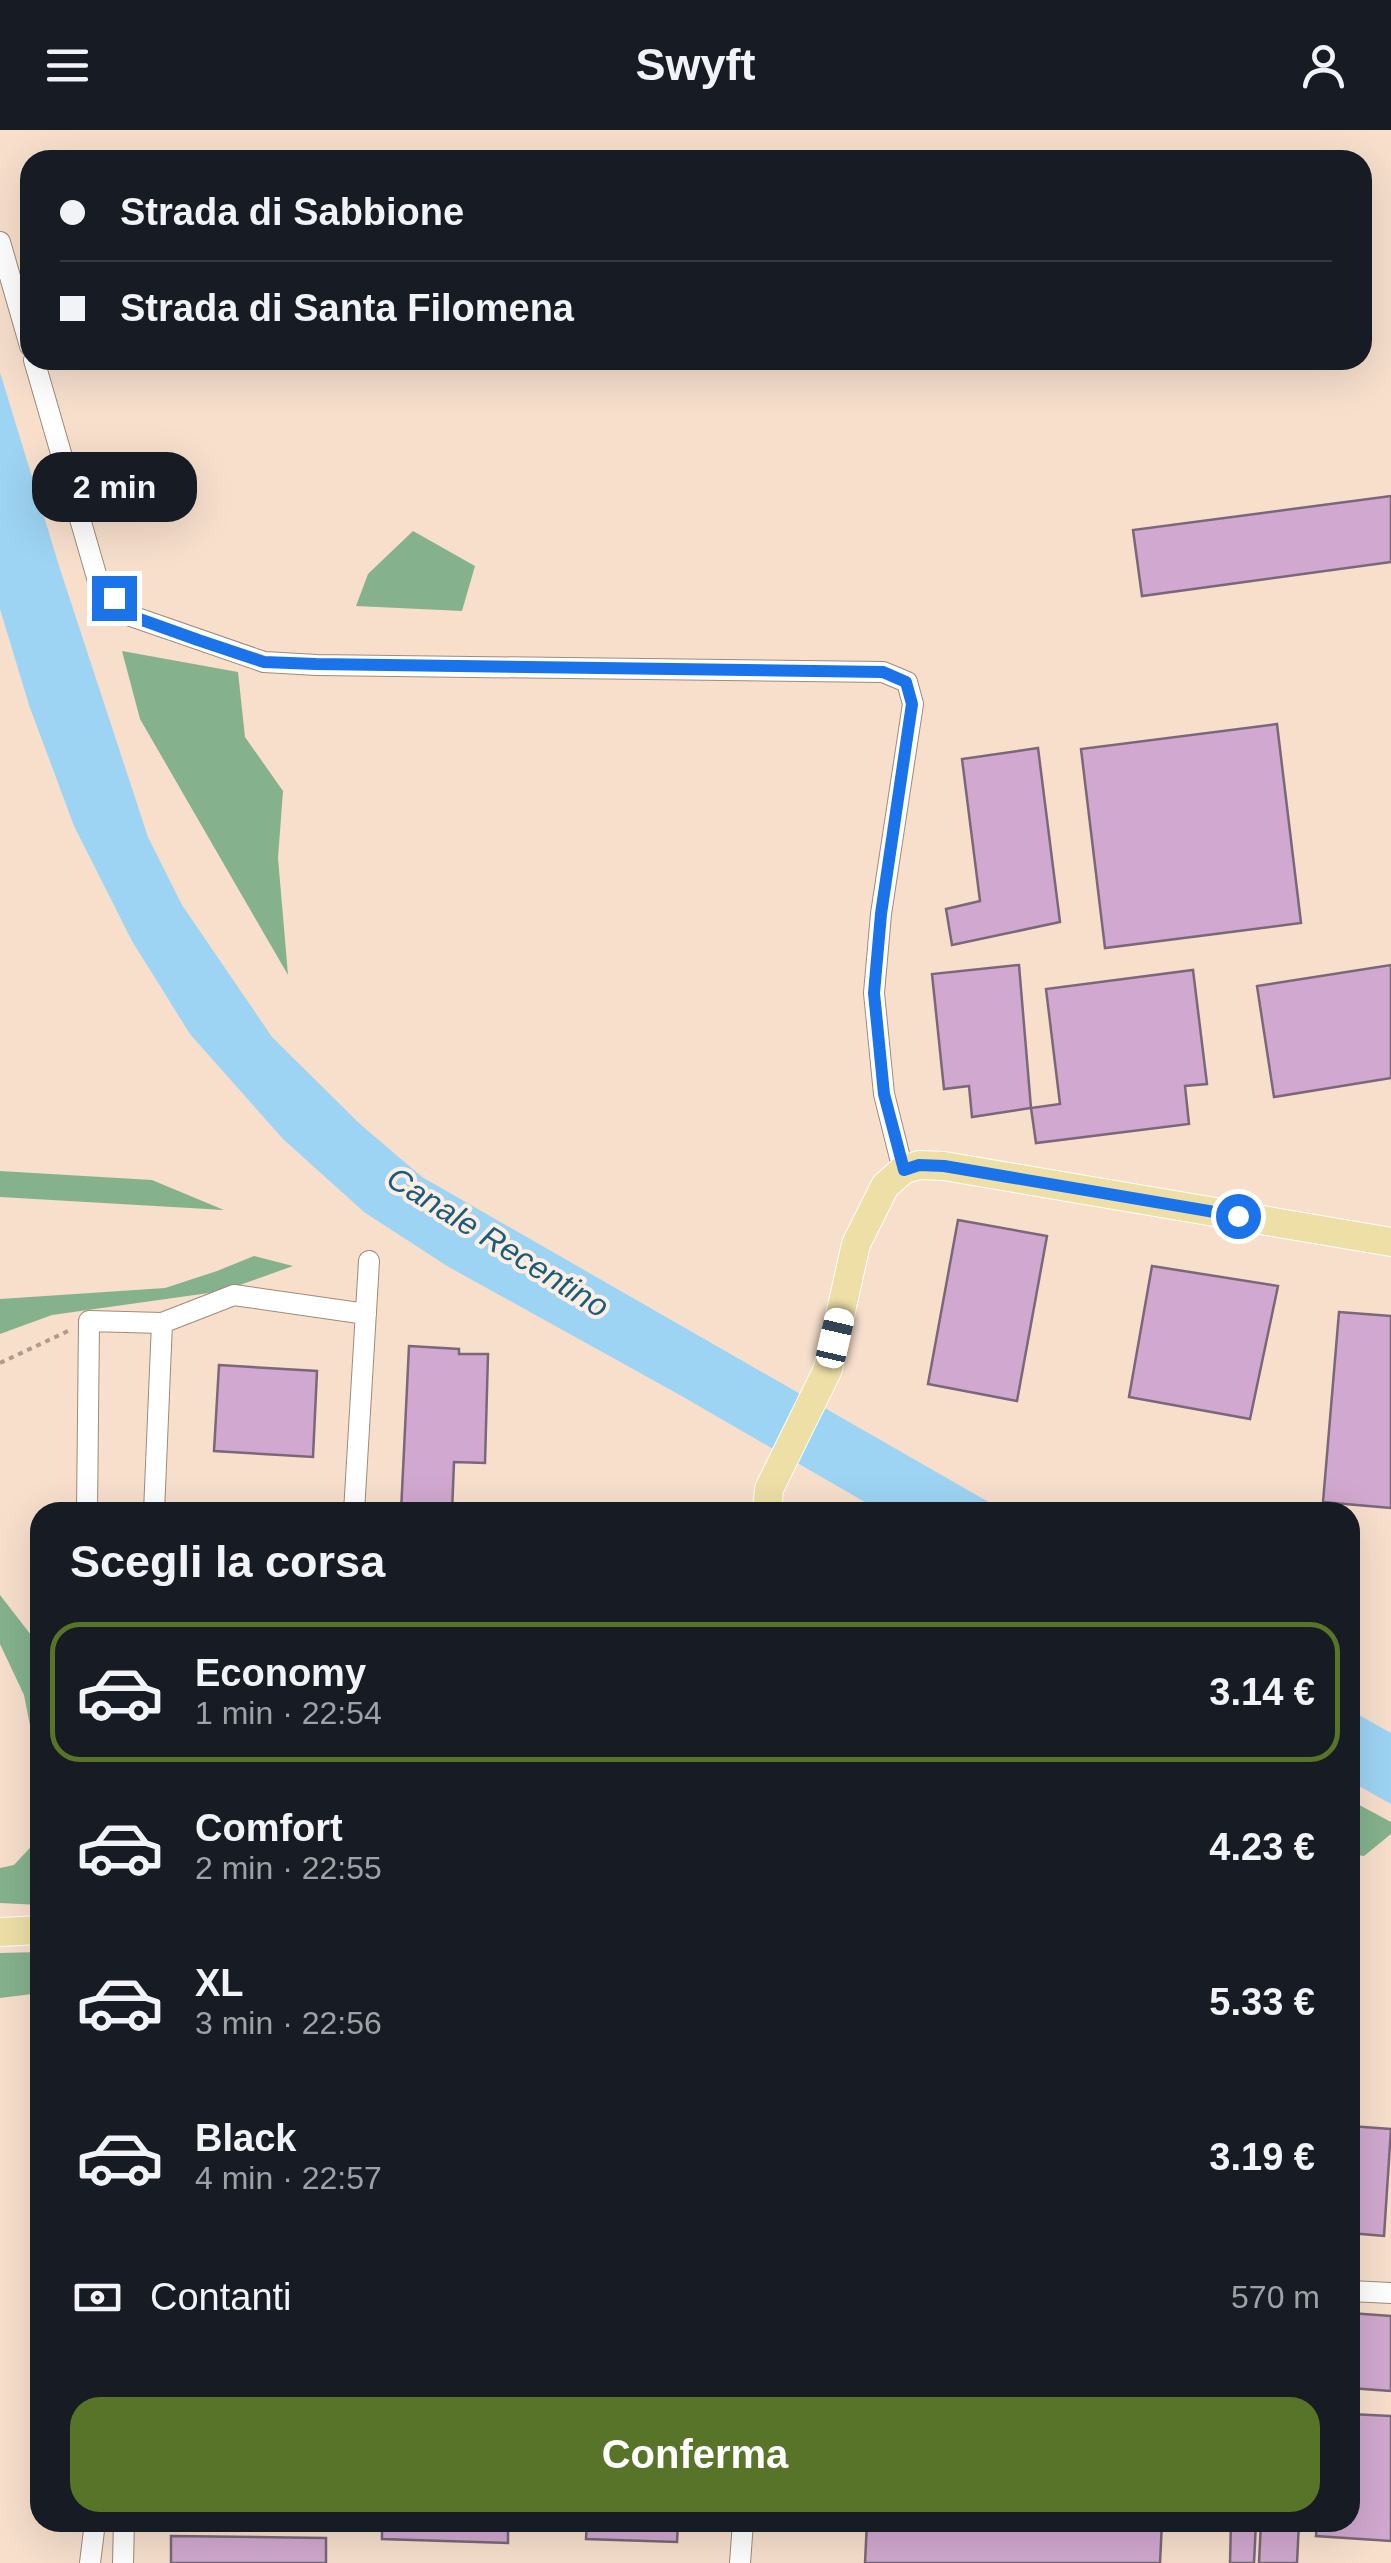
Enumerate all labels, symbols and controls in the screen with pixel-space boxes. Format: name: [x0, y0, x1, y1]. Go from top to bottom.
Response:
icon: menu: [40, 38, 95, 93]
icon: person: [1296, 38, 1351, 93]
text: Swyft: [635, 39, 756, 90]
text: Strada di Sabbione: [120, 191, 464, 233]
text: Strada di Santa Filomena: [120, 287, 574, 329]
callout: 2 min: [32, 453, 196, 523]
text: 2 min: [73, 469, 156, 505]
route end: [92, 576, 137, 621]
water label: Canale Recentino: [381, 1159, 615, 1325]
route start: [1216, 1194, 1261, 1239]
car: [814, 1305, 856, 1371]
text: Scegli la corsa: [70, 1536, 385, 1587]
icon: car: [75, 1647, 165, 1737]
text: Economy: [195, 1652, 366, 1694]
text: 3.14 €: [1209, 1671, 1315, 1713]
text: 1 min · 22:54: [195, 1695, 382, 1731]
icon: car: [75, 1802, 165, 1892]
text: Comfort: [195, 1807, 343, 1849]
text: 4.23 €: [1209, 1826, 1315, 1868]
text: 2 min · 22:55: [195, 1850, 382, 1886]
icon: car: [75, 1957, 165, 2047]
text: XL: [195, 1962, 244, 2004]
text: 5.33 €: [1209, 1981, 1315, 2023]
text: 3 min · 22:56: [195, 2005, 382, 2041]
icon: car: [75, 2112, 165, 2202]
text: Black: [195, 2117, 296, 2159]
text: 3.19 €: [1209, 2136, 1315, 2178]
text: 4 min · 22:57: [195, 2160, 382, 2196]
icon: cash: [70, 2270, 125, 2325]
text: Contanti: [150, 2276, 292, 2318]
text: 570 m: [1231, 2279, 1320, 2315]
button: Conferma: [70, 2397, 1320, 2512]

